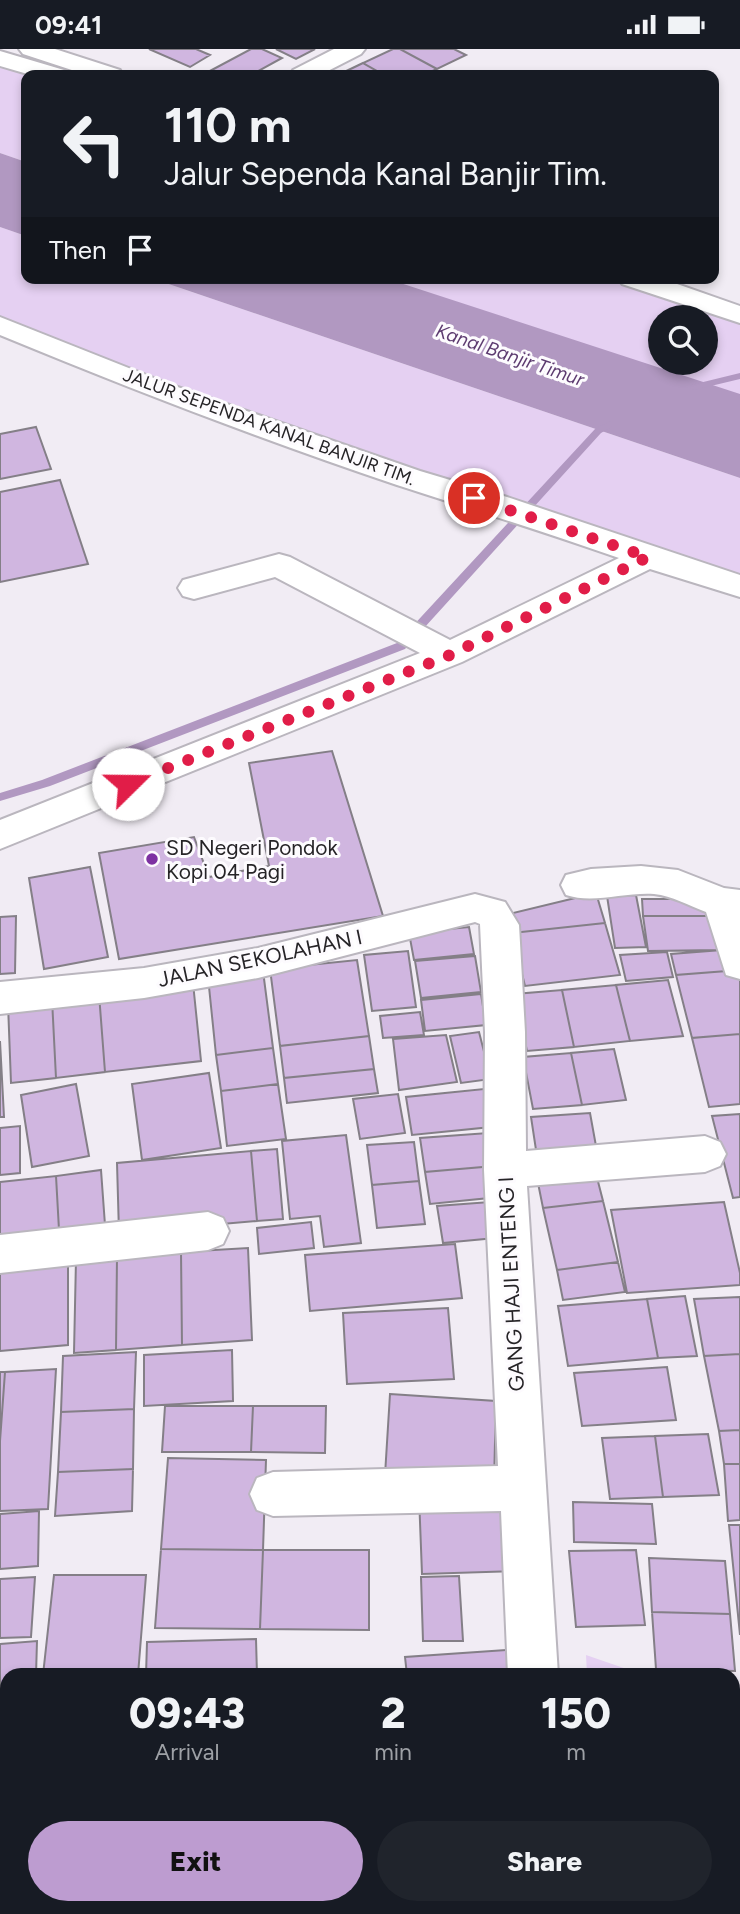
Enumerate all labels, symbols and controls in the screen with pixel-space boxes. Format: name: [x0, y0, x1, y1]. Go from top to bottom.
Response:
text: 09:41: [35, 9, 102, 41]
text: 110 m: [164, 95, 292, 154]
icon: left: [49, 98, 140, 189]
text: Jalur Sependa Kanal Banjir Tim.: [164, 155, 607, 193]
icon: arrive: [121, 231, 159, 269]
text: Then: [49, 234, 107, 266]
map controls: [648, 305, 718, 375]
button: search: [648, 305, 718, 375]
water label: Kanal Banjir Timur: [433, 319, 588, 391]
street label: JALUR SEPENDA KANAL BANJIR TIM.: [120, 364, 418, 490]
pin: [444, 468, 504, 528]
icon: arrive: [455, 479, 493, 517]
position arrow: [91, 747, 165, 821]
place label: SD Negeri Pondok Kopi 04 Pagi: [166, 835, 339, 884]
marker: SD Negeri Pondok Kopi 04 Pagi: [144, 851, 160, 867]
street label: JALAN SEKOLAHAN I: [156, 924, 364, 992]
street label: GANG HAJI ENTENG I: [493, 1176, 529, 1392]
text: 09:43: [129, 1688, 245, 1739]
text: 2: [381, 1688, 405, 1739]
text: 150: [541, 1688, 611, 1739]
text: Arrival: [155, 1738, 220, 1766]
text: min: [374, 1738, 412, 1766]
text: m: [566, 1738, 586, 1766]
button: Exit: [28, 1821, 363, 1901]
button: Share: [377, 1821, 712, 1901]

